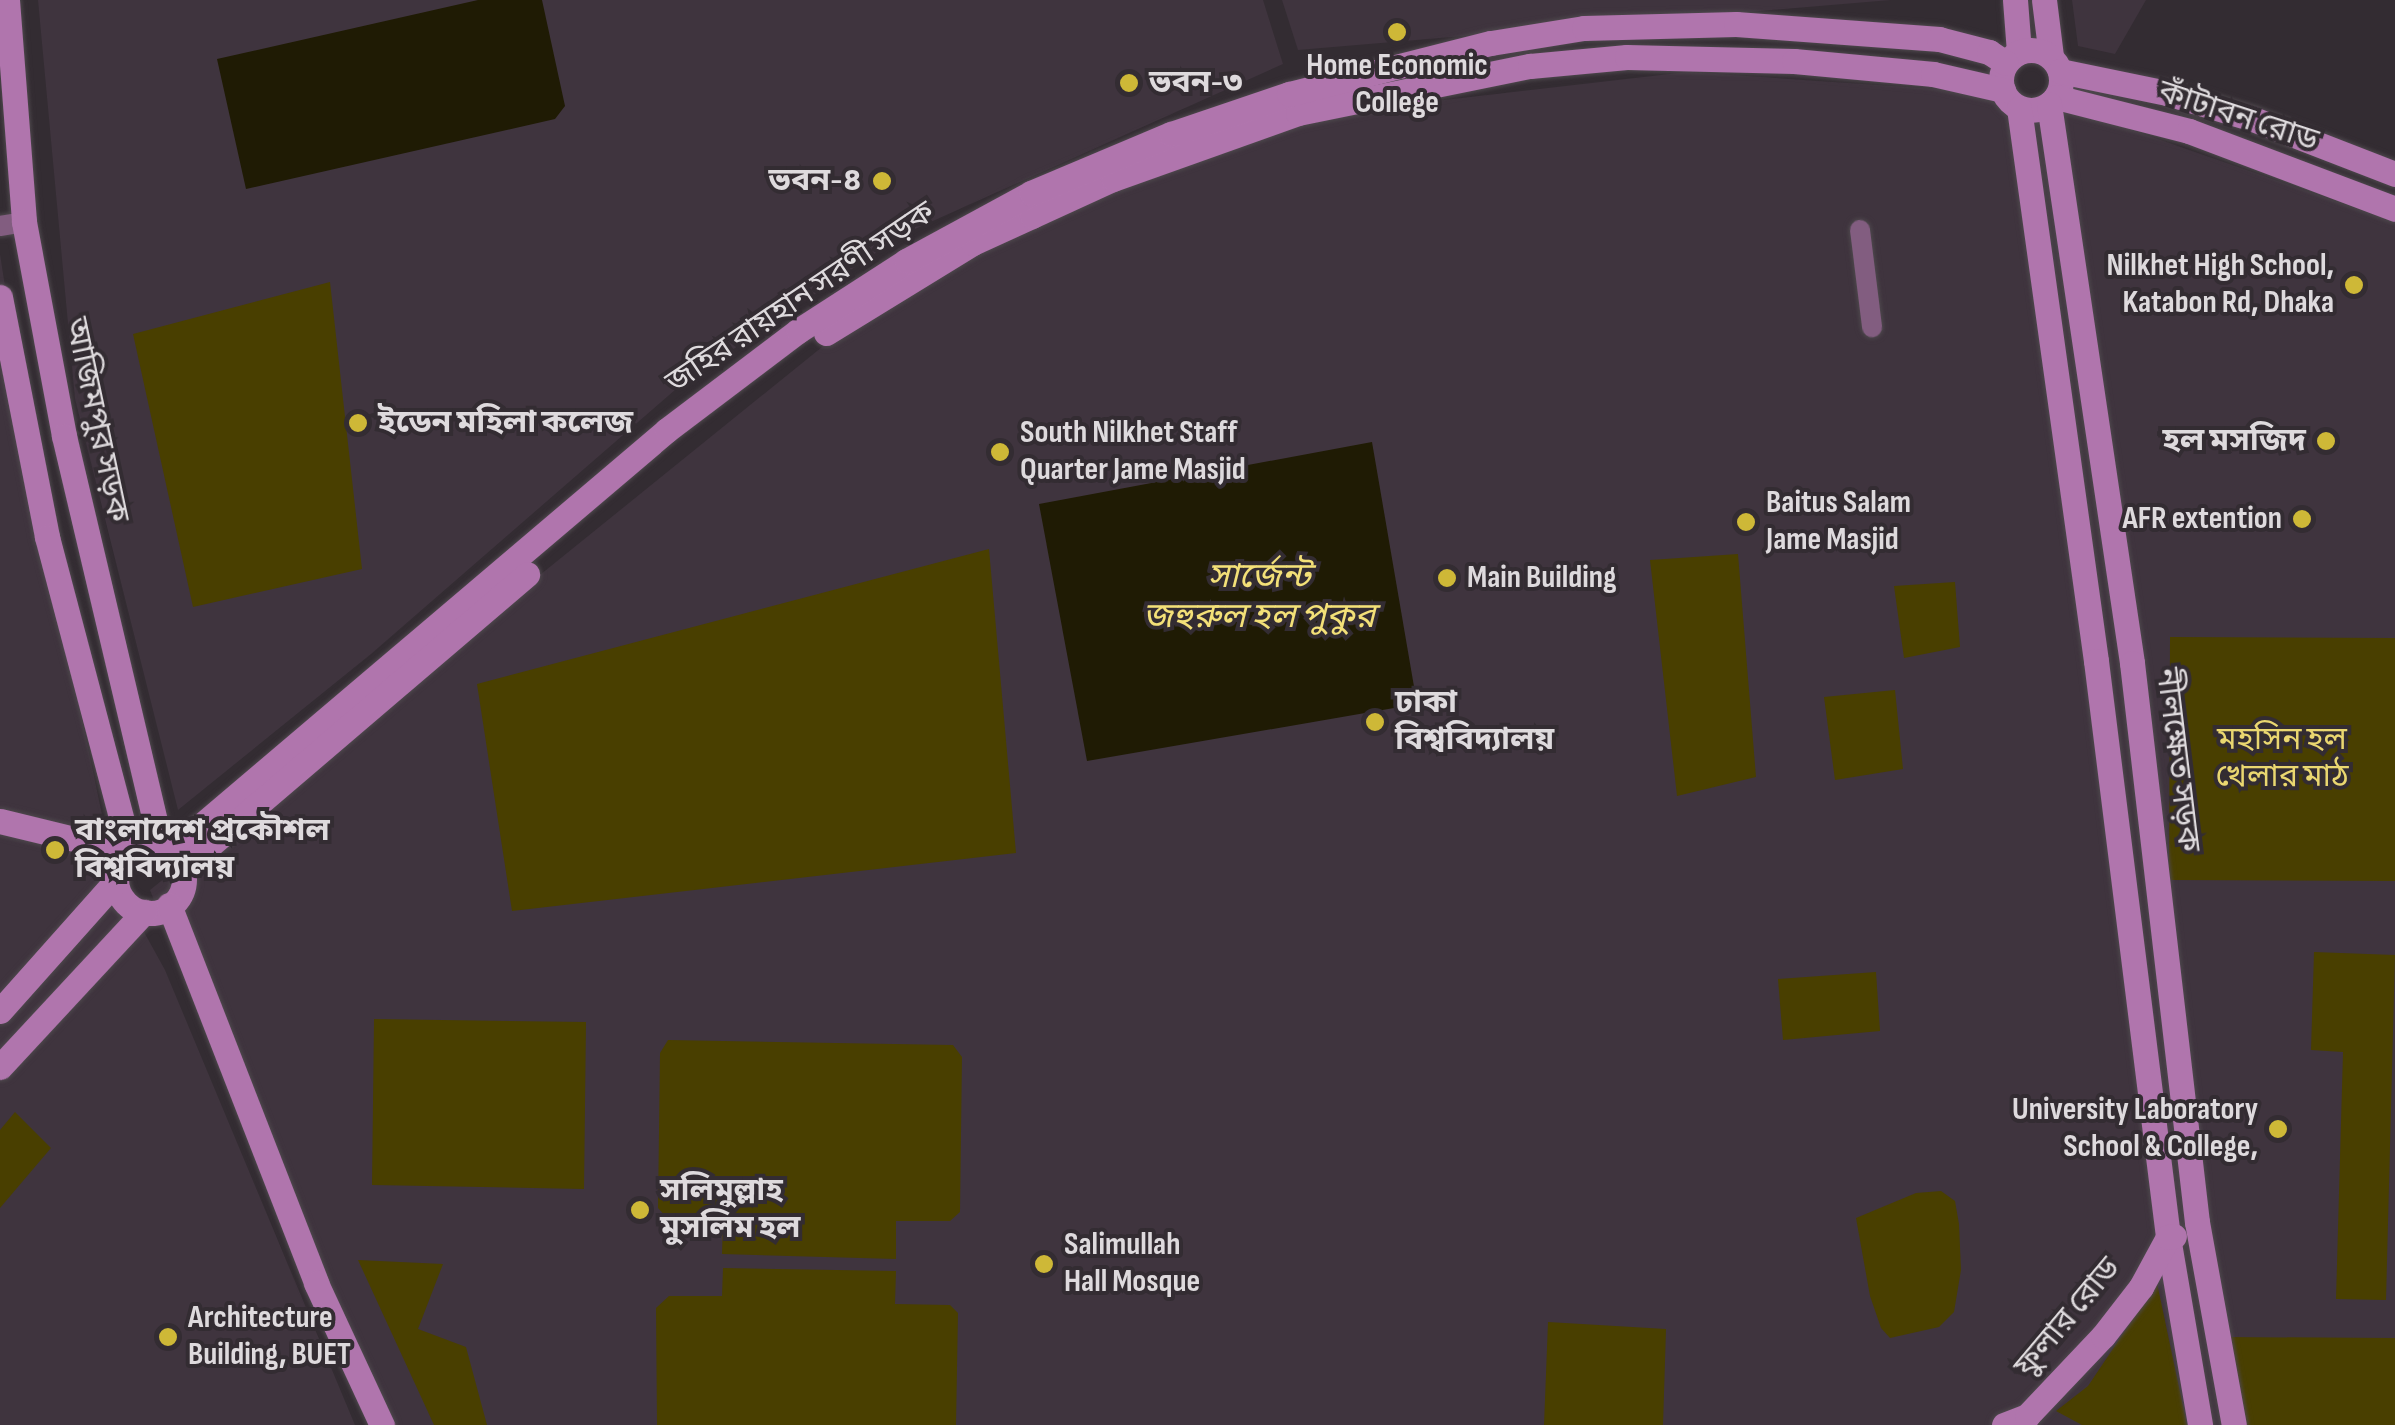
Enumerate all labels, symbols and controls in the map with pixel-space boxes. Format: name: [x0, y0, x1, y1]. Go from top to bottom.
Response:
marker: Home Economic College: [1386, 21, 1408, 43]
place label: Home Economic College: [1306, 48, 1488, 123]
place label: ভবন-৩: [1149, 64, 1243, 102]
marker: ভবন-৩: [1118, 72, 1140, 94]
street label: কাঁটাবন রোড: [2153, 73, 2323, 161]
place label: ভবন-৪: [768, 162, 862, 200]
marker: ভবন-৪: [871, 170, 893, 192]
street label: জহির রায়হান সরণী সড়ক: [659, 194, 943, 402]
place label: Nilkhet High School, Katabon Rd, Dhaka: [2107, 248, 2334, 323]
marker: Nilkhet High School, Katabon Rd, Dhaka: [2343, 274, 2365, 296]
street label: আজিমপুর সড়ক: [56, 314, 136, 526]
place label: ইডেন মহিলা কলেজ: [378, 404, 633, 442]
marker: ইডেন মহিলা কলেজ: [347, 412, 369, 434]
place label: South Nilkhet Staff Quarter Jame Masjid: [1020, 415, 1246, 490]
place label: হল মসজিদ: [2163, 422, 2306, 460]
marker: হল মসজিদ: [2315, 430, 2337, 452]
marker: South Nilkhet Staff Quarter Jame Masjid: [989, 441, 1011, 463]
place label: Baitus Salam Jame Masjid: [1766, 485, 1911, 560]
place label: AFR extention: [2122, 500, 2282, 538]
marker: AFR extention: [2291, 508, 2313, 530]
marker: Baitus Salam Jame Masjid: [1735, 511, 1757, 533]
water label: সার্জেন্ট জহুরুল হল পুকুর: [1143, 556, 1375, 638]
place label: Main Building: [1467, 559, 1616, 597]
marker: Main Building: [1436, 567, 1458, 589]
street label: নীলক্ষেত সড়ক: [2147, 666, 2207, 854]
place label: ঢাকা বিশ্ববিদ্যালয়: [1395, 685, 1554, 760]
marker: ঢাকা বিশ্ববিদ্যালয়: [1364, 711, 1386, 733]
park label: মহসিন হল খেলার মাঠ: [2216, 722, 2348, 797]
place label: বাংলাদেশ প্রকৌশল বিশ্ববিদ্যালয়: [75, 813, 330, 888]
marker: বাংলাদেশ প্রকৌশল বিশ্ববিদ্যালয়: [44, 839, 66, 861]
place label: University Laboratory School & College,: [2012, 1092, 2258, 1167]
marker: University Laboratory School & College,: [2267, 1118, 2289, 1140]
place label: সলিমুল্লাহ মুসলিম হল: [660, 1173, 800, 1248]
marker: সলিমুল্লাহ মুসলিম হল: [629, 1199, 651, 1221]
place label: Salimullah Hall Mosque: [1064, 1227, 1200, 1302]
street label: ফুলার রোড: [2007, 1250, 2129, 1386]
marker: Salimullah Hall Mosque: [1033, 1253, 1055, 1275]
place label: Architecture Building, BUET: [188, 1300, 351, 1375]
marker: Architecture Building, BUET: [157, 1326, 179, 1348]

